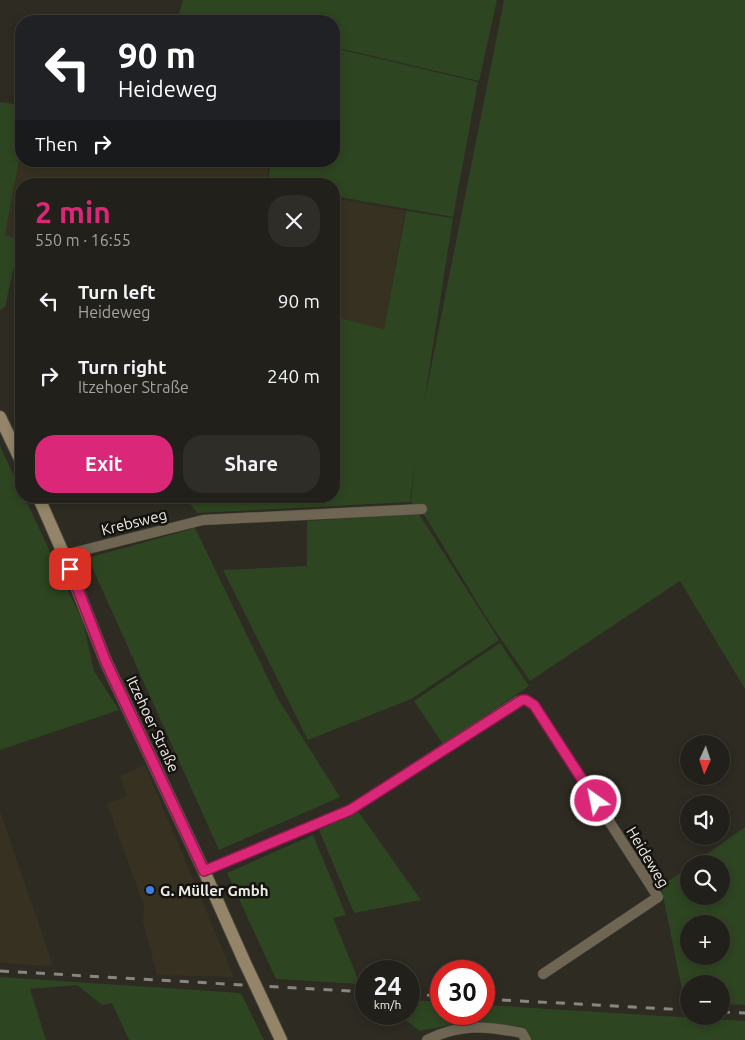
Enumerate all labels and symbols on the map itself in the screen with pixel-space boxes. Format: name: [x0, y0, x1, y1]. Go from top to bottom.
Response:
street label: Krebsweg: [99, 506, 169, 538]
pin: [49, 548, 91, 590]
street label: Itzehoer Straße: [123, 673, 183, 775]
north arrow: [680, 735, 730, 785]
position arrow: [569, 774, 621, 826]
street label: Heideweg: [623, 823, 673, 891]
place label: G. Müller Gmbh: [160, 882, 269, 899]
marker: G. Müller Gmbh: [144, 884, 156, 896]
speed limit sign: 30: [430, 960, 495, 1025]

